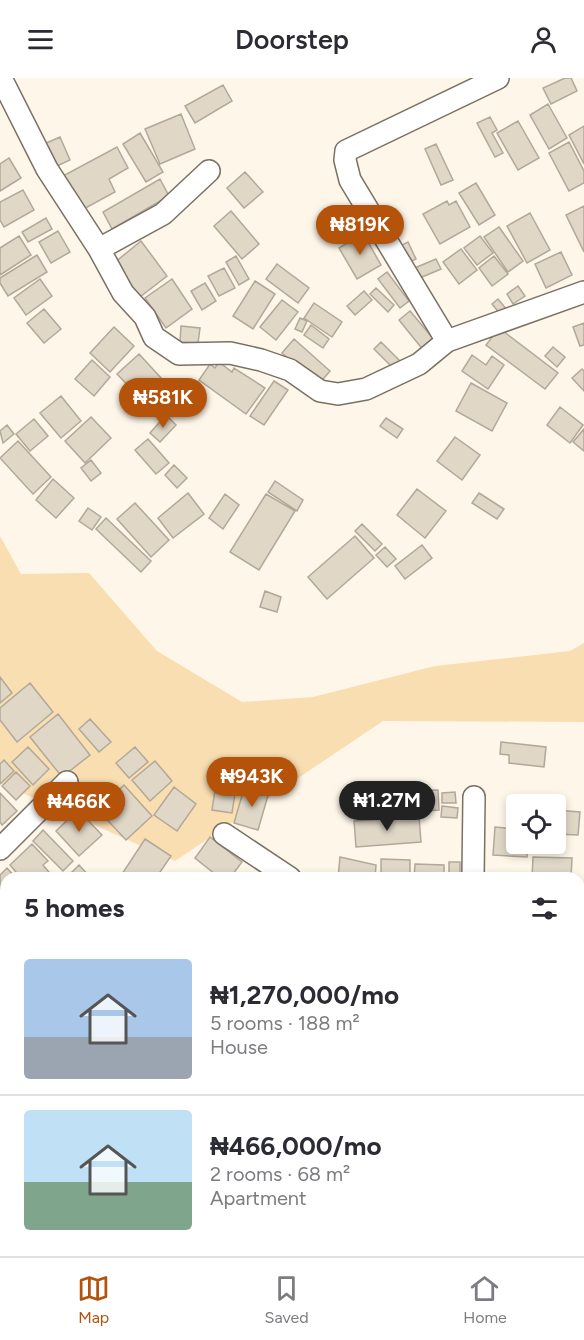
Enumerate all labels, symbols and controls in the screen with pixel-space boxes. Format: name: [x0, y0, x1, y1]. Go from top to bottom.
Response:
icon: menu: [24, 23, 57, 56]
text: Doorstep: [235, 23, 349, 56]
icon: person: [527, 23, 560, 56]
pin: ₦819K: [318, 205, 402, 256]
text: ₦819K: [330, 212, 390, 236]
pin: ₦581K: [121, 378, 205, 429]
text: ₦581K: [133, 385, 193, 409]
pin: ₦943K: [210, 757, 294, 808]
text: ₦943K: [220, 764, 284, 788]
pin: ₦1.27M: [338, 781, 436, 832]
pin: ₦466K: [37, 782, 121, 833]
text: ₦1.27M: [353, 788, 421, 812]
text: ₦466K: [47, 789, 111, 813]
map controls: [506, 794, 566, 854]
button: locate: [506, 794, 566, 854]
text: 5 homes: [24, 892, 124, 924]
icon: filters: [528, 892, 561, 925]
text: ₦1,270,000/mo: [210, 979, 399, 1011]
icon: home: [72, 983, 144, 1055]
text: 5 rooms · 188 m²: [210, 1011, 360, 1035]
text: House: [210, 1035, 268, 1059]
text: ₦466,000/mo: [210, 1130, 382, 1162]
icon: home: [72, 1134, 144, 1206]
text: 2 rooms · 68 m²: [210, 1162, 350, 1186]
text: Apartment: [210, 1186, 307, 1210]
tab: Map: [77, 1272, 110, 1327]
tab: Saved: [265, 1272, 309, 1327]
tab: Home: [463, 1272, 507, 1327]

